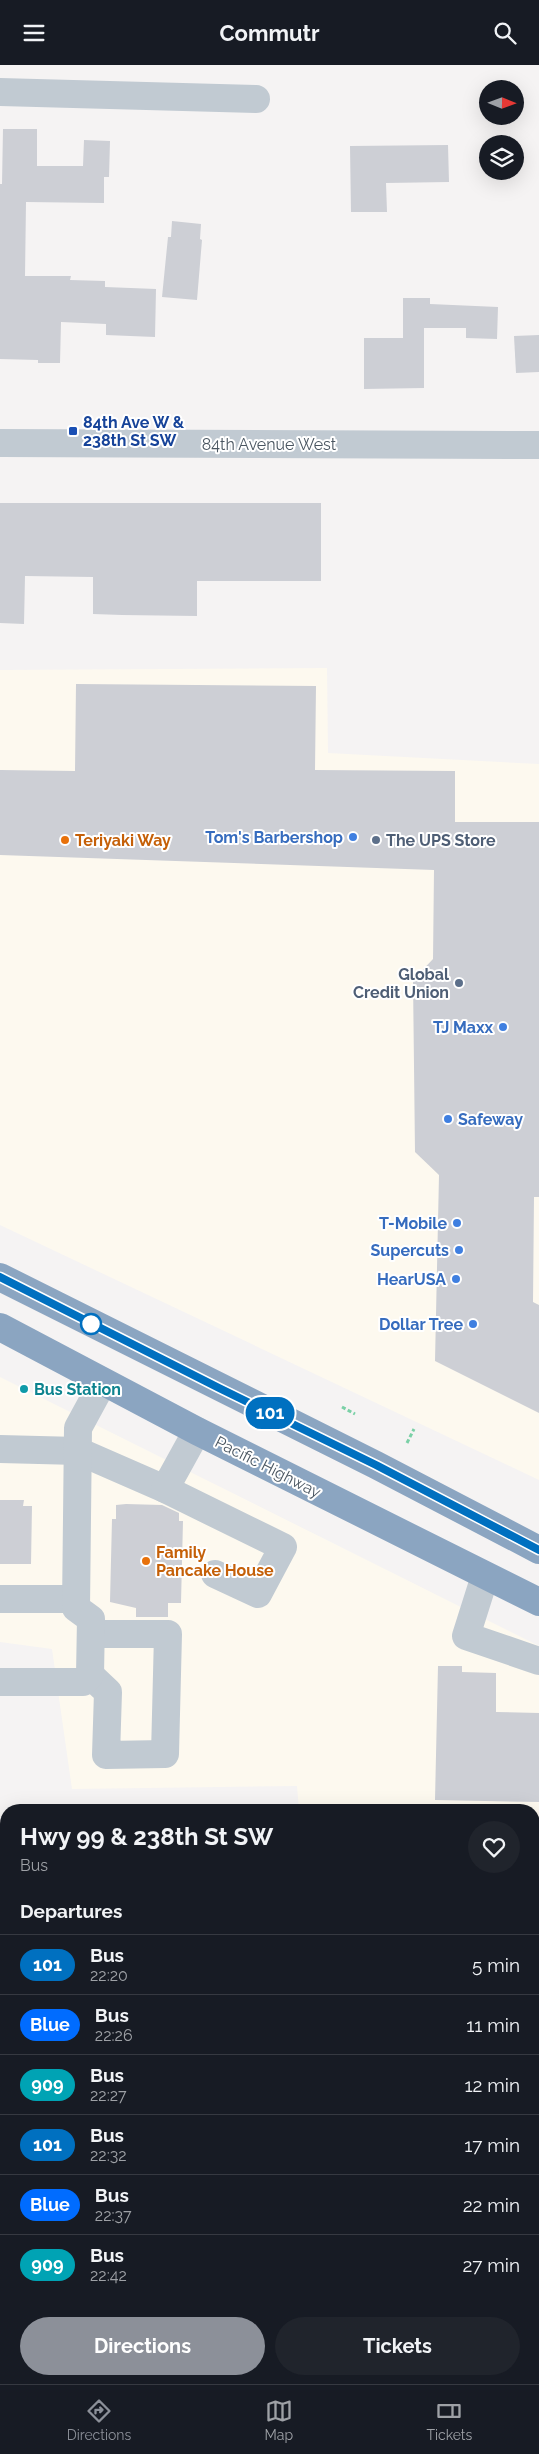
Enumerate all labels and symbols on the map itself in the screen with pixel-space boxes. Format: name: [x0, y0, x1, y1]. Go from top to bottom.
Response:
north arrow: [479, 80, 524, 125]
place label: 84th Ave W & 238th St SW: [83, 413, 185, 450]
marker: 84th Ave W & 238th St SW: [67, 425, 79, 437]
street label: 84th Avenue West: [202, 435, 337, 454]
place label: Tom's Barbershop: [205, 828, 343, 847]
place label: Teriyaki Way: [75, 831, 171, 850]
marker: Tom's Barbershop: [347, 831, 359, 843]
place label: The UPS Store: [386, 831, 496, 850]
marker: Teriyaki Way: [59, 834, 71, 846]
marker: The UPS Store: [370, 834, 382, 846]
place label: Global Credit Union: [353, 965, 450, 1002]
marker: Global Credit Union: [453, 977, 465, 989]
place label: TJ Maxx: [433, 1018, 494, 1037]
marker: TJ Maxx: [497, 1021, 509, 1033]
place label: Safeway: [458, 1110, 523, 1129]
marker: Safeway: [442, 1113, 454, 1125]
place label: T-Mobile: [379, 1214, 447, 1233]
marker: T-Mobile: [451, 1217, 463, 1229]
place label: Supercuts: [371, 1241, 449, 1260]
marker: Supercuts: [453, 1244, 465, 1256]
place label: HearUSA: [377, 1270, 446, 1289]
marker: HearUSA: [450, 1273, 462, 1285]
unlabelled marker: [80, 1313, 102, 1335]
place label: Dollar Tree: [379, 1315, 463, 1334]
marker: Dollar Tree: [467, 1318, 479, 1330]
place label: Bus Station: [34, 1380, 121, 1399]
marker: Bus Station: [18, 1383, 30, 1395]
line badge: 101: [241, 1397, 299, 1429]
street label: Pacific Highway: [212, 1432, 324, 1502]
place label: Family Pancake House: [156, 1543, 274, 1580]
marker: Family Pancake House: [140, 1555, 152, 1567]

